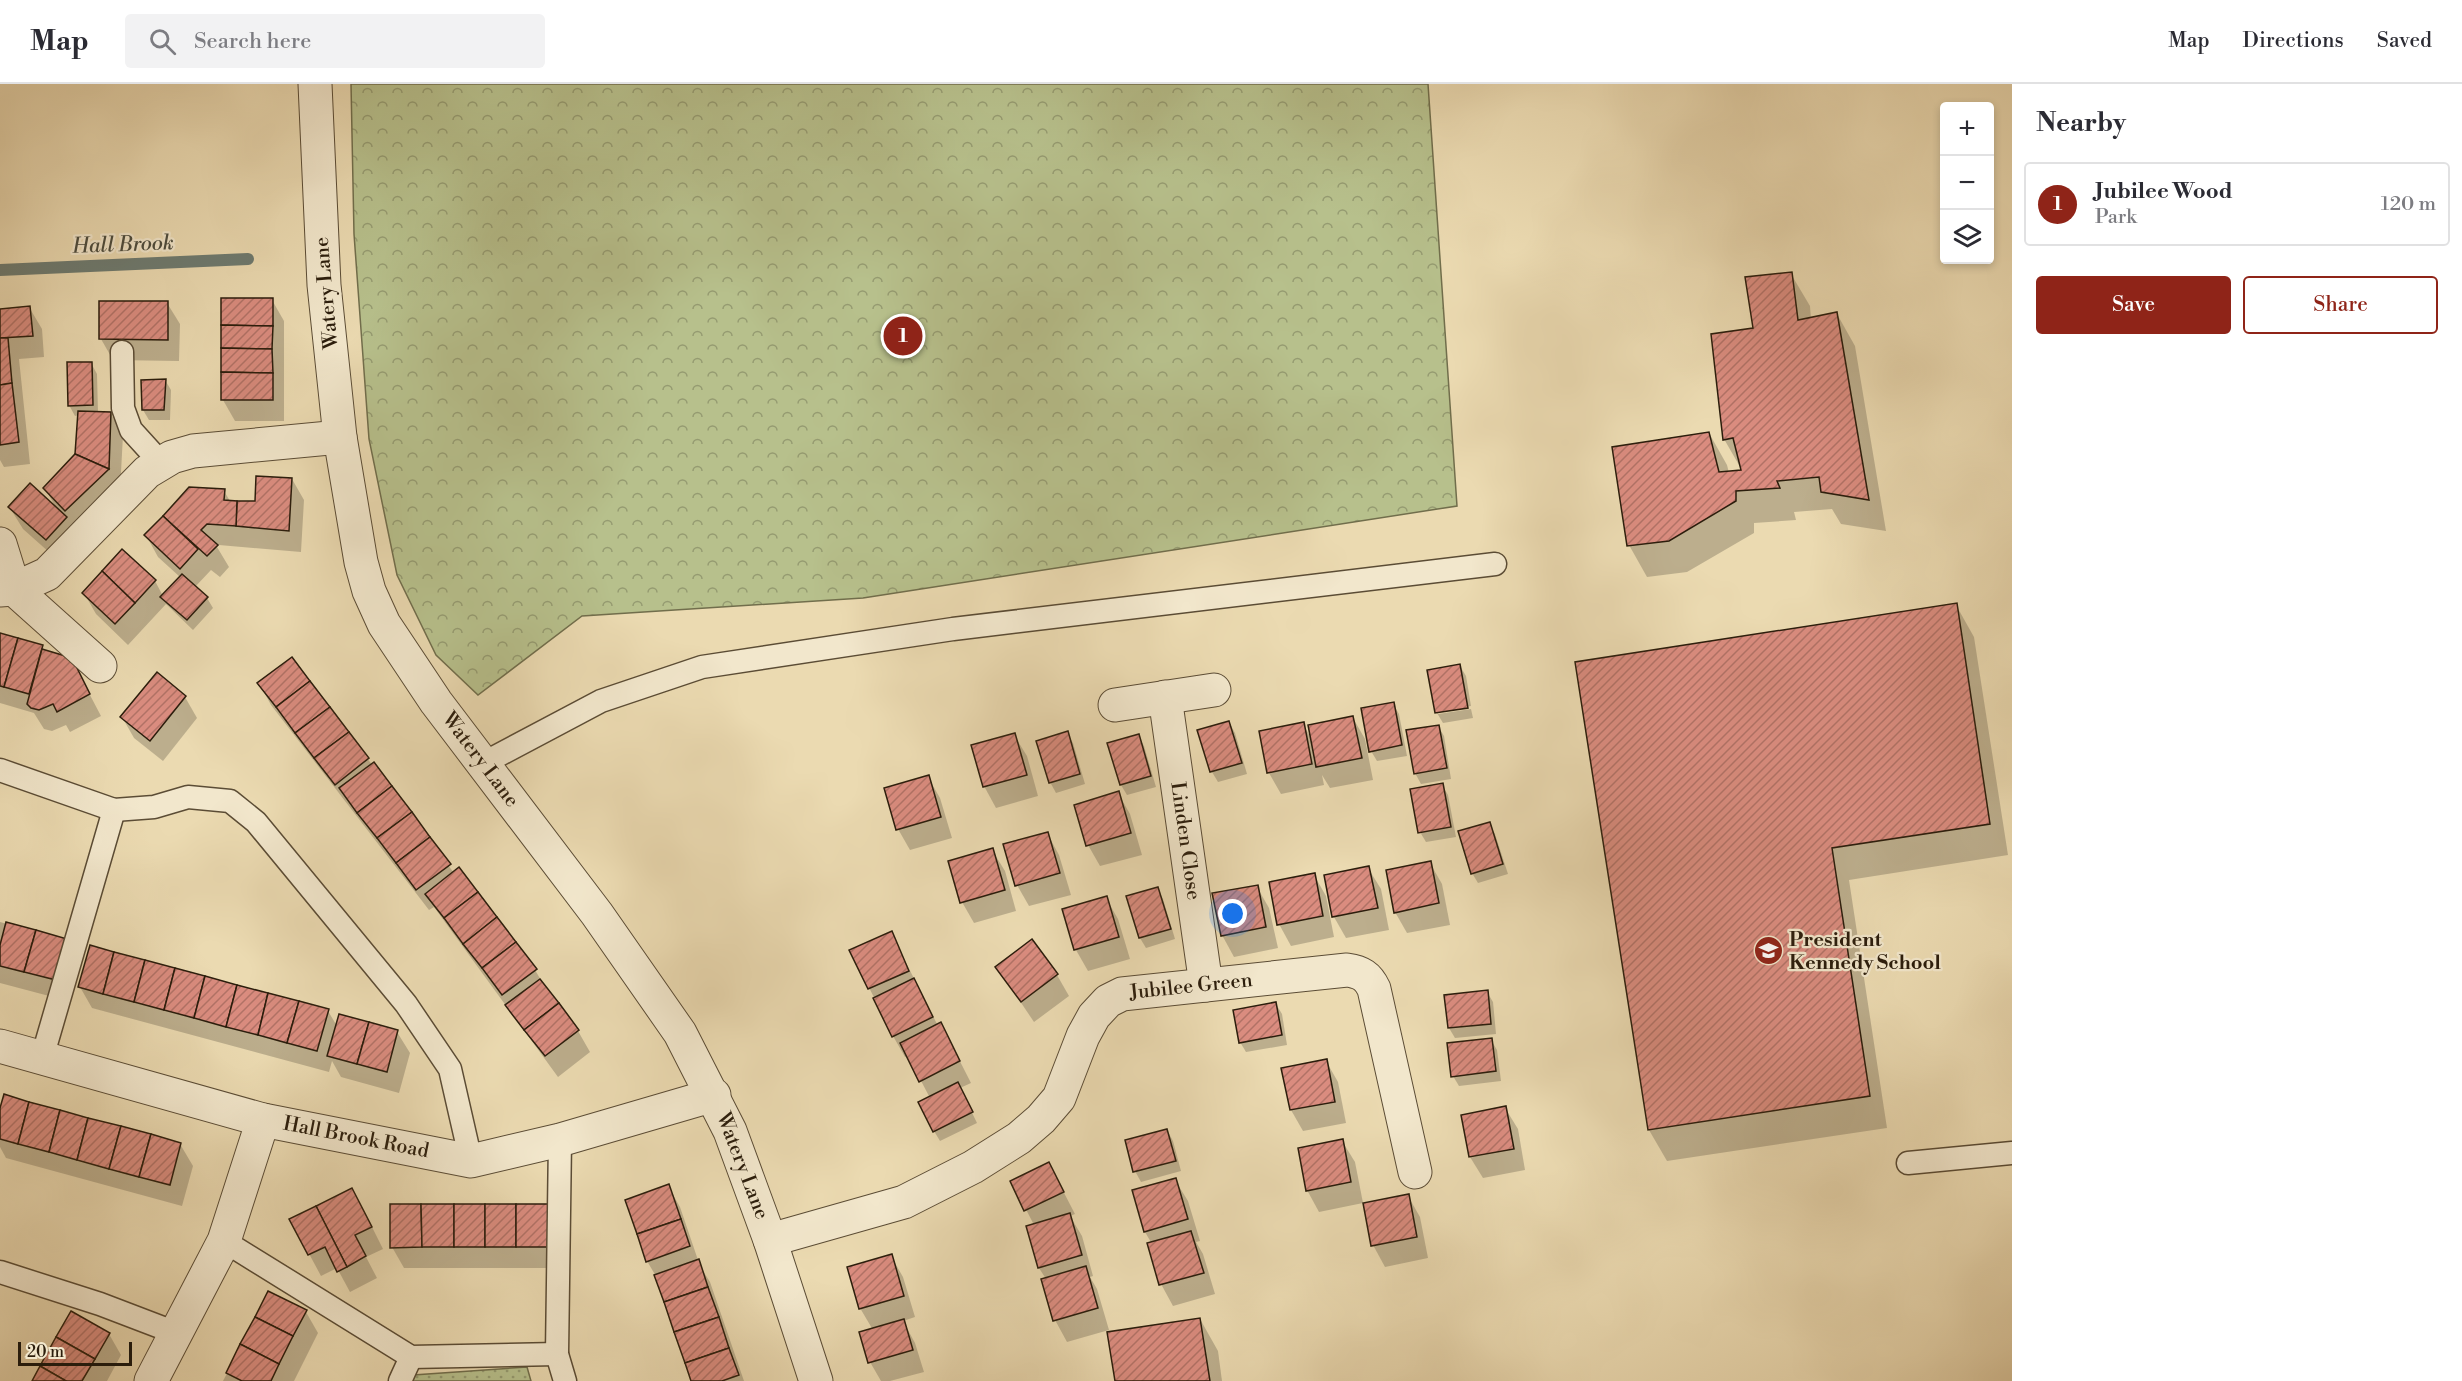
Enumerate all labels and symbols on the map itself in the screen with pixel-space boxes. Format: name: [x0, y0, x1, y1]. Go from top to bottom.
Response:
water label: Hall Brook: [71, 230, 174, 260]
street label: Watery Lane: [310, 236, 344, 351]
pin: 1: [884, 314, 922, 358]
street label: Watery Lane: [436, 707, 524, 812]
street label: Linden Close: [1164, 780, 1206, 902]
your location: [1218, 899, 1247, 928]
place label: President Kennedy School: [1789, 928, 1941, 976]
school or university icon: President Kennedy School: [1752, 935, 1784, 967]
street label: Jubilee Green: [1127, 968, 1254, 1006]
street label: Watery Lane: [710, 1108, 774, 1223]
street label: Hall Brook Road: [281, 1112, 432, 1165]
scale bar: [18, 1339, 132, 1366]

